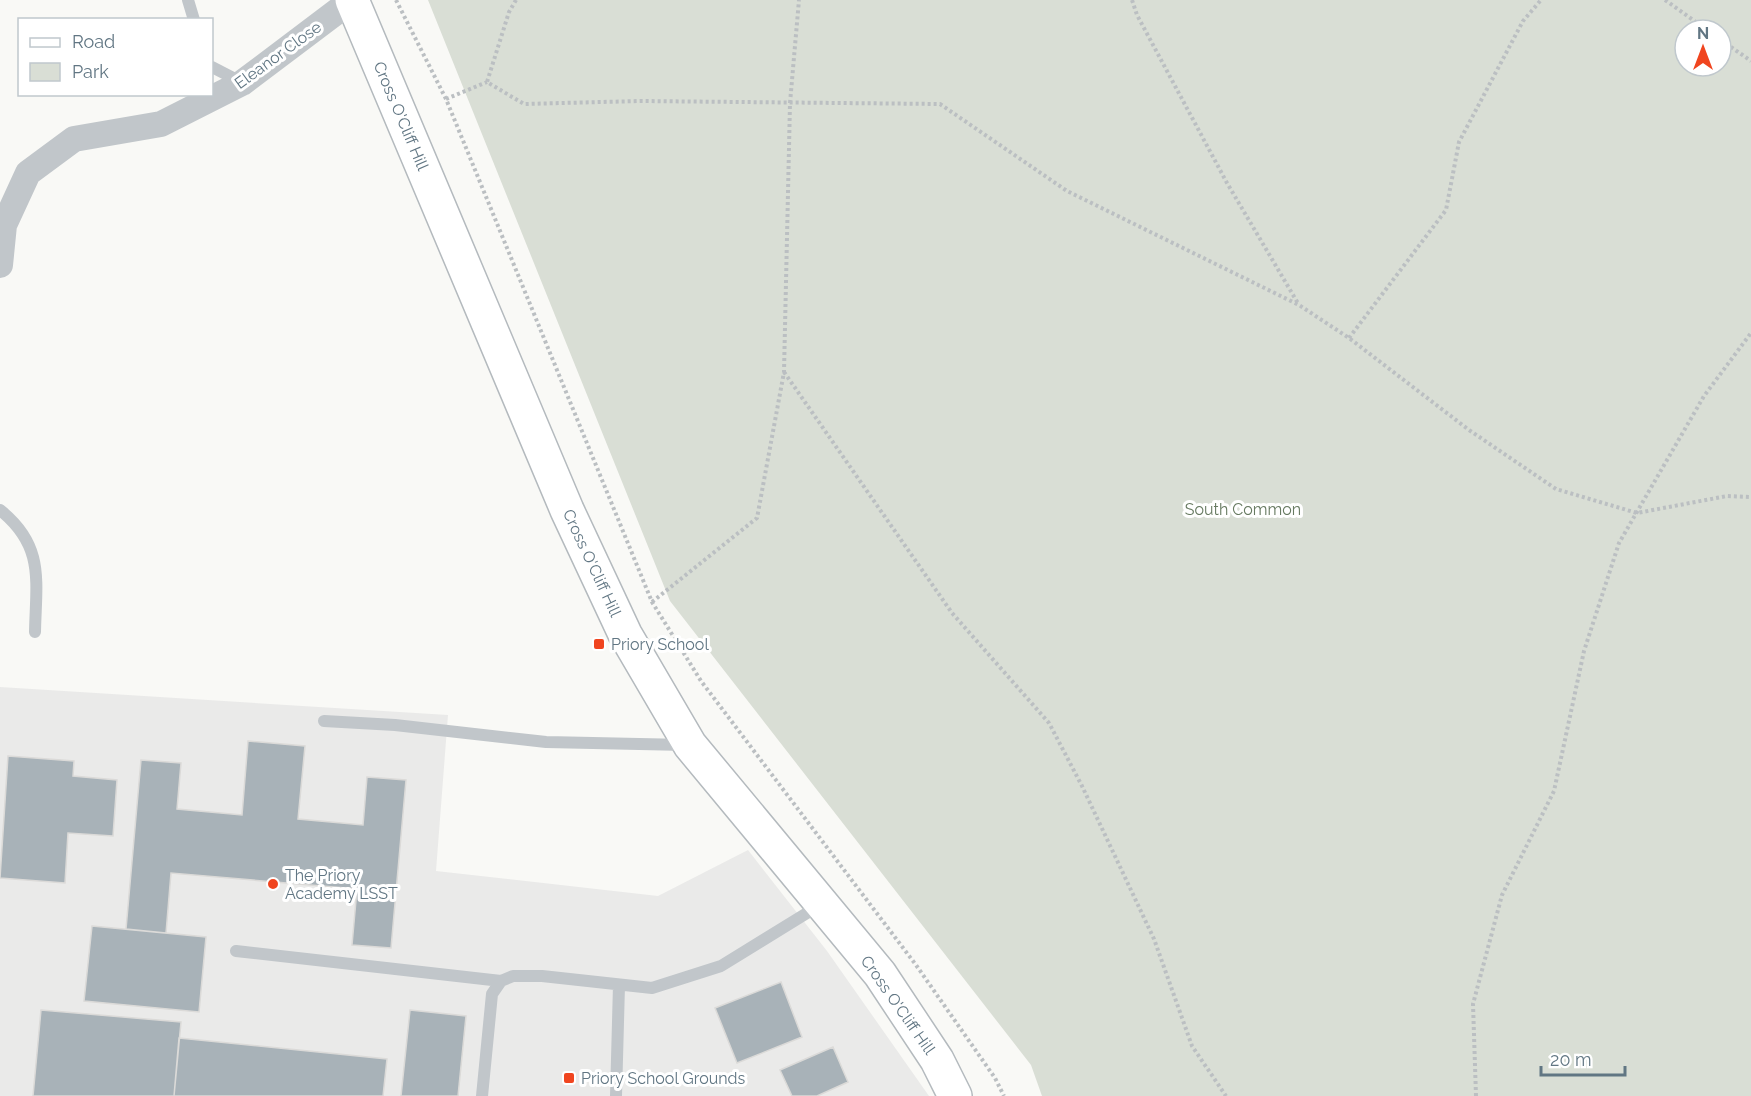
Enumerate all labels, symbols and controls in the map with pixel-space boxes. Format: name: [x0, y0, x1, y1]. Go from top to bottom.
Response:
street label: Eleanor Close: [231, 17, 325, 93]
legend: [18, 18, 213, 96]
north arrow: [1673, 18, 1733, 78]
text: N: [1697, 24, 1709, 43]
text: Road: [72, 31, 115, 52]
street label: Cross O'Cliff Hill: [370, 59, 433, 174]
text: Park: [72, 61, 109, 82]
park label: South Common: [1185, 500, 1301, 519]
street label: Cross O'Cliff Hill: [559, 506, 625, 620]
place label: Priory School: [611, 635, 709, 654]
marker: Priory School: [592, 637, 606, 651]
place label: The Priory Academy LSST: [285, 866, 398, 903]
marker: The Priory Academy LSST: [266, 877, 280, 891]
street label: Cross O'Cliff Hill: [857, 952, 940, 1059]
scale bar: [1541, 1039, 1625, 1077]
text: 20 m: [1550, 1049, 1592, 1070]
place label: Priory School Grounds: [581, 1069, 745, 1088]
marker: Priory School Grounds: [562, 1071, 576, 1085]

